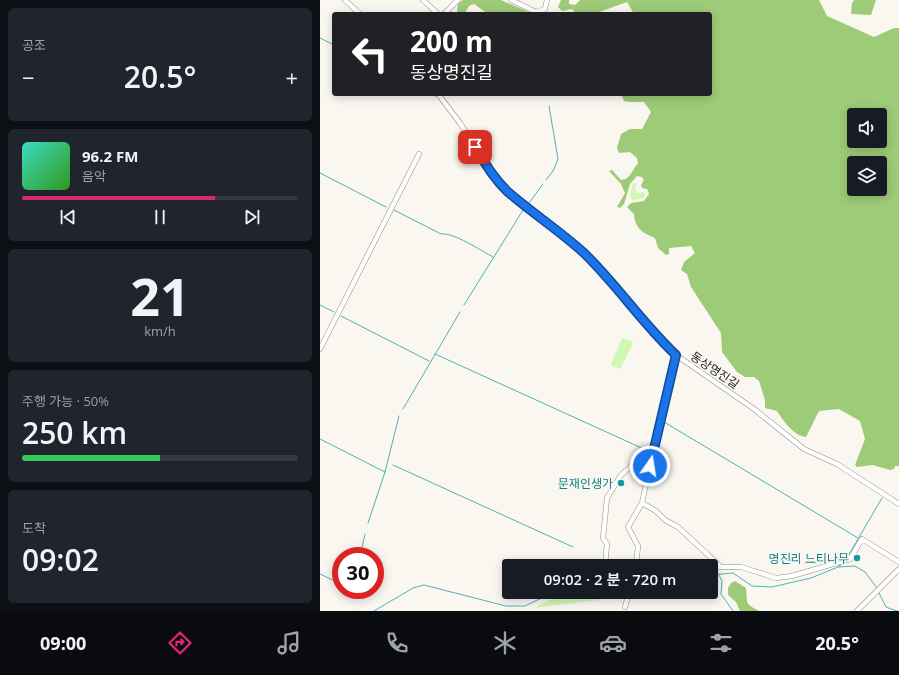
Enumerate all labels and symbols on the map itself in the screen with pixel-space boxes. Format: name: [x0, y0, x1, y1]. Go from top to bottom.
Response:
pin: [458, 130, 492, 164]
street label: 동상명진길: [687, 348, 743, 392]
position arrow: [629, 445, 671, 487]
place label: 문재인생가: [558, 475, 613, 492]
marker: 문재인생가: [616, 478, 626, 488]
speed limit sign: 30: [332, 547, 384, 599]
place label: 명진리 느티나무: [769, 550, 849, 567]
marker: 명진리 느티나무: [852, 553, 862, 563]

